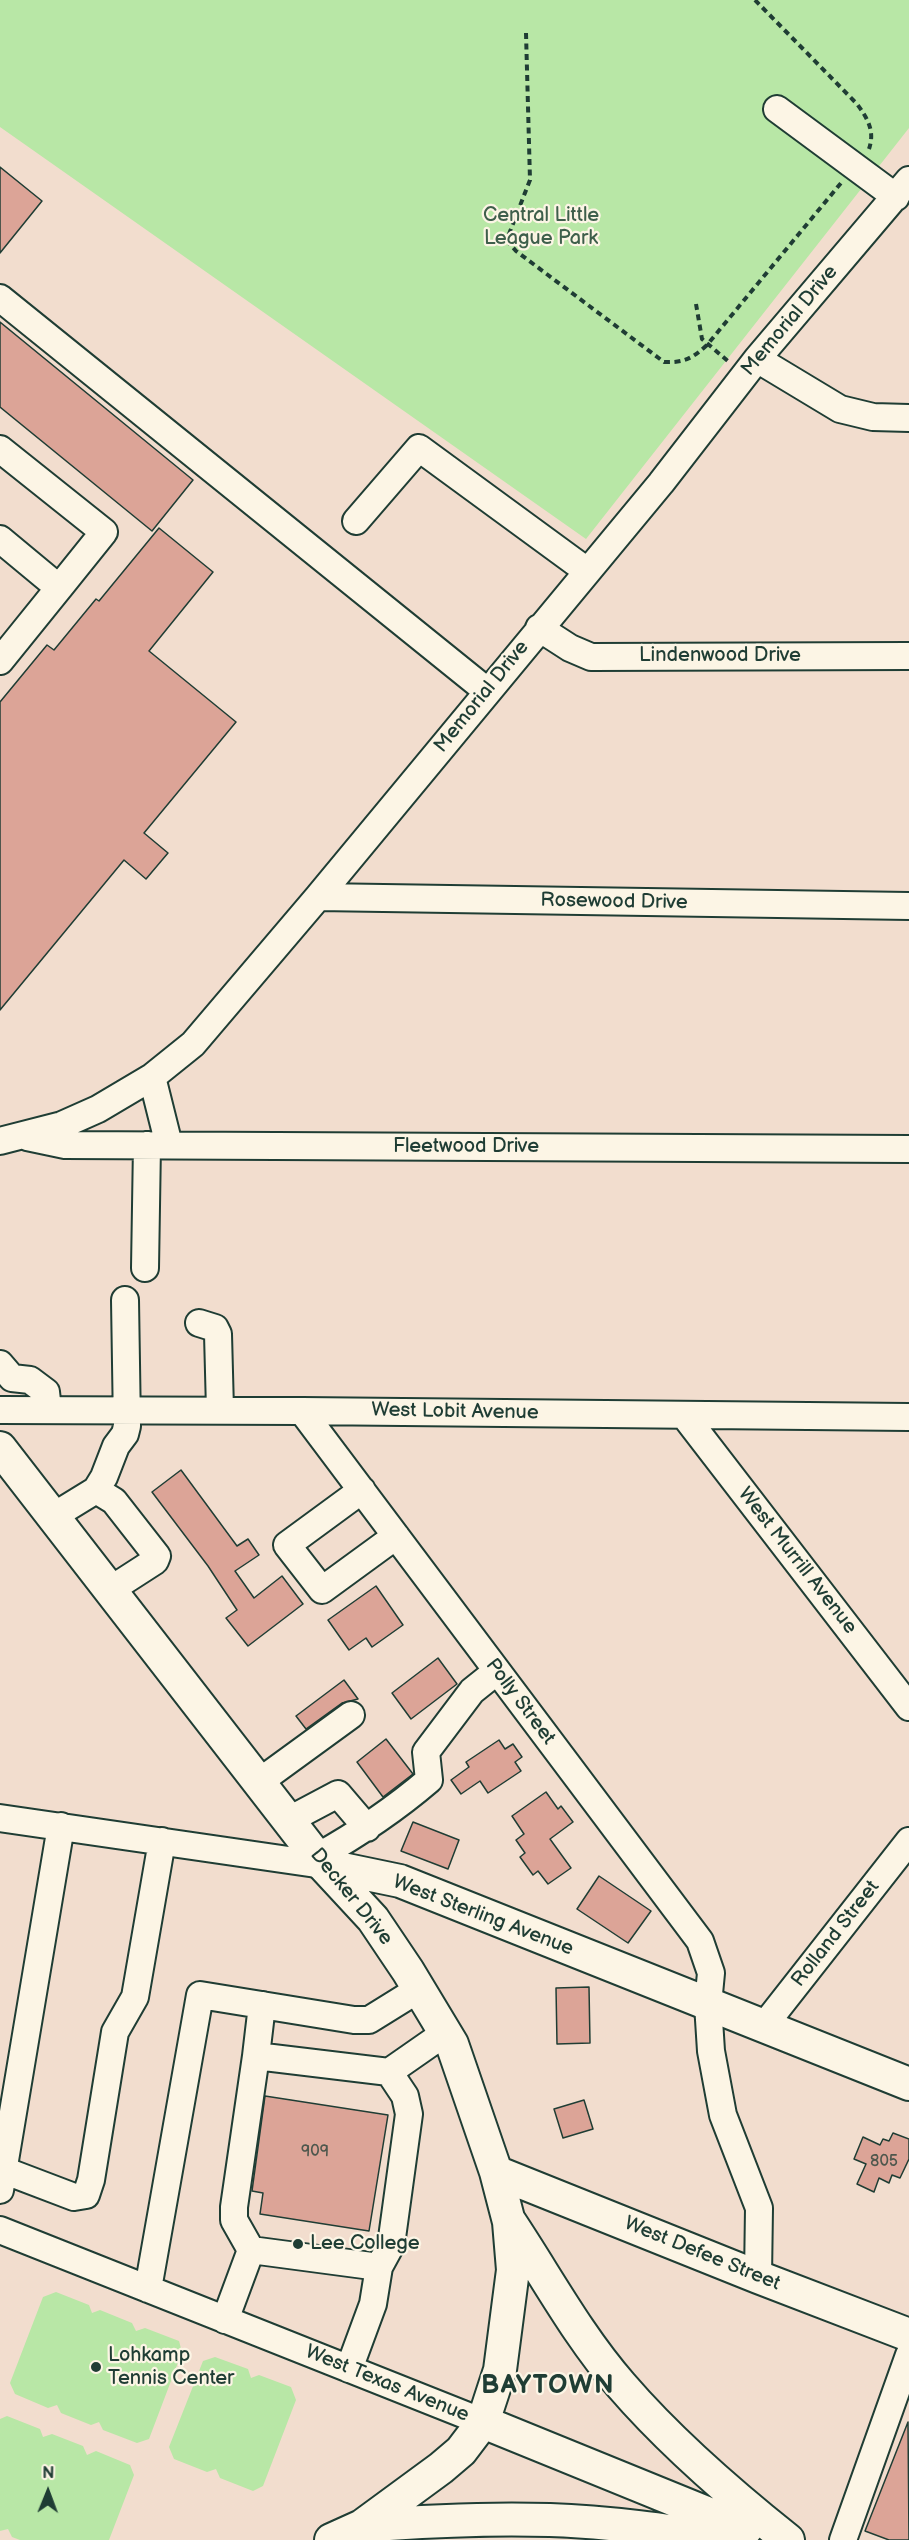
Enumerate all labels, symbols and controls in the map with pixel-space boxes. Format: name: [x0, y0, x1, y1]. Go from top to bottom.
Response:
park label: Central Little League Park: [483, 204, 599, 251]
street label: Memorial Drive: [737, 261, 843, 381]
street label: Memorial Drive: [430, 636, 534, 758]
street label: Lindenwood Drive: [639, 644, 801, 668]
street label: Rosewood Drive: [540, 889, 688, 915]
street label: Fleetwood Drive: [393, 1135, 539, 1159]
street label: West Lobit Avenue: [371, 1399, 539, 1425]
street label: West Murrill Avenue: [732, 1483, 862, 1639]
street label: Polly Street: [480, 1654, 560, 1750]
street label: Decker Drive: [305, 1844, 397, 1950]
street label: West Sterling Avenue: [389, 1870, 577, 1962]
street label: Rolland Street: [787, 1876, 885, 1992]
house number: 909: [301, 2142, 329, 2162]
house number: 805: [870, 2152, 898, 2172]
street label: West Defee Street: [621, 2212, 783, 2296]
place label: Lee College: [310, 2232, 420, 2256]
marker: Lee College: [291, 2237, 305, 2251]
street label: West Texas Avenue: [302, 2340, 472, 2428]
place label: Lohkamp Tennis Center: [108, 2344, 234, 2391]
marker: Lohkamp Tennis Center: [89, 2360, 103, 2374]
district label: BAYTOWN: [481, 2370, 615, 2402]
north arrow: [18, 2462, 78, 2522]
text: N: [42, 2464, 55, 2483]

